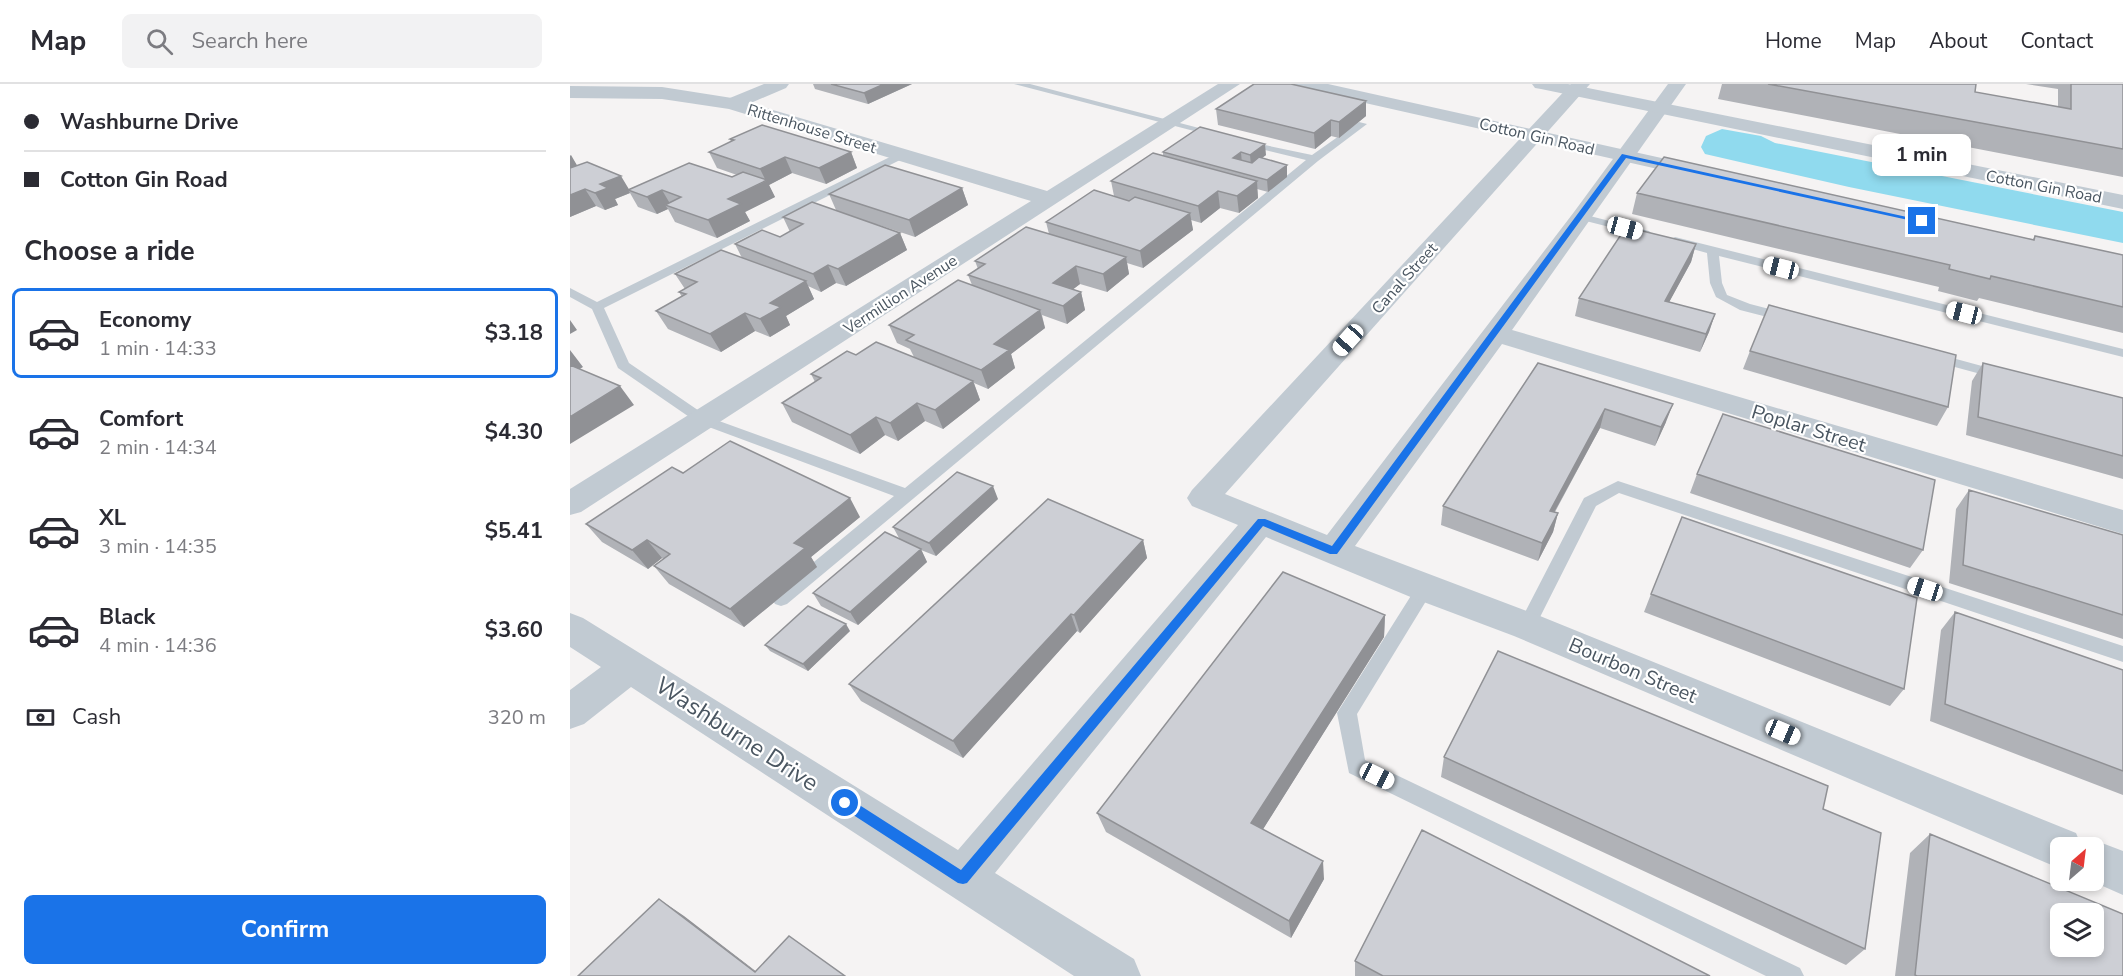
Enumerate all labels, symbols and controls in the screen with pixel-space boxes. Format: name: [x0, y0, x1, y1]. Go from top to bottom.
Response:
search box: [122, 14, 542, 68]
text: Map: [30, 22, 86, 60]
icon: search: [143, 25, 176, 58]
text: Search here: [191, 26, 308, 56]
text: Home: [1765, 27, 1822, 55]
text: Map: [1855, 27, 1896, 55]
text: About: [1929, 27, 1987, 55]
text: Contact: [2020, 27, 2093, 55]
street label: Rittenhouse Street: [744, 99, 879, 159]
text: Washburne Drive: [60, 107, 238, 137]
street label: Cotton Gin Road: [1477, 113, 1597, 161]
callout: 1 min: [1872, 134, 1972, 176]
text: 1 min: [1896, 141, 1947, 168]
text: Cotton Gin Road: [60, 165, 228, 195]
street label: Cotton Gin Road: [1984, 165, 2104, 209]
route end: [1908, 207, 1935, 234]
car: [1605, 215, 1645, 241]
text: Choose a ride: [24, 233, 195, 270]
street label: Canal Street: [1367, 238, 1443, 319]
street label: Vermillion Avenue: [839, 250, 962, 340]
car: [1761, 255, 1801, 281]
car: [1944, 300, 1984, 326]
text: Economy: [99, 305, 191, 335]
icon: car: [27, 306, 81, 360]
text: $3.18: [485, 318, 543, 348]
car: [1329, 321, 1367, 359]
text: 1 min · 14:33: [99, 335, 217, 362]
street label: Poplar Street: [1748, 398, 1870, 459]
text: Comfort: [99, 404, 183, 434]
icon: car: [27, 405, 81, 459]
text: $4.30: [485, 417, 543, 447]
text: 2 min · 14:34: [99, 434, 217, 461]
text: XL: [99, 503, 126, 533]
icon: car: [27, 504, 81, 558]
text: $5.41: [485, 516, 543, 546]
text: 3 min · 14:35: [99, 533, 217, 560]
car: [1905, 575, 1945, 603]
text: Black: [99, 602, 155, 632]
icon: car: [27, 603, 81, 657]
text: $3.60: [485, 615, 543, 645]
street label: Bourbon Street: [1565, 631, 1702, 710]
text: 4 min · 14:36: [99, 632, 217, 659]
street label: Washburne Drive: [649, 669, 825, 799]
icon: cash: [24, 701, 57, 734]
text: Cash: [72, 702, 121, 732]
text: 320 m: [488, 704, 546, 731]
car: [1763, 717, 1803, 747]
car: [1357, 760, 1397, 792]
route start: [831, 789, 858, 816]
north arrow: [2050, 837, 2104, 891]
map controls: [2050, 837, 2104, 957]
button: Confirm: [24, 895, 546, 964]
button: layers: [2050, 903, 2104, 957]

